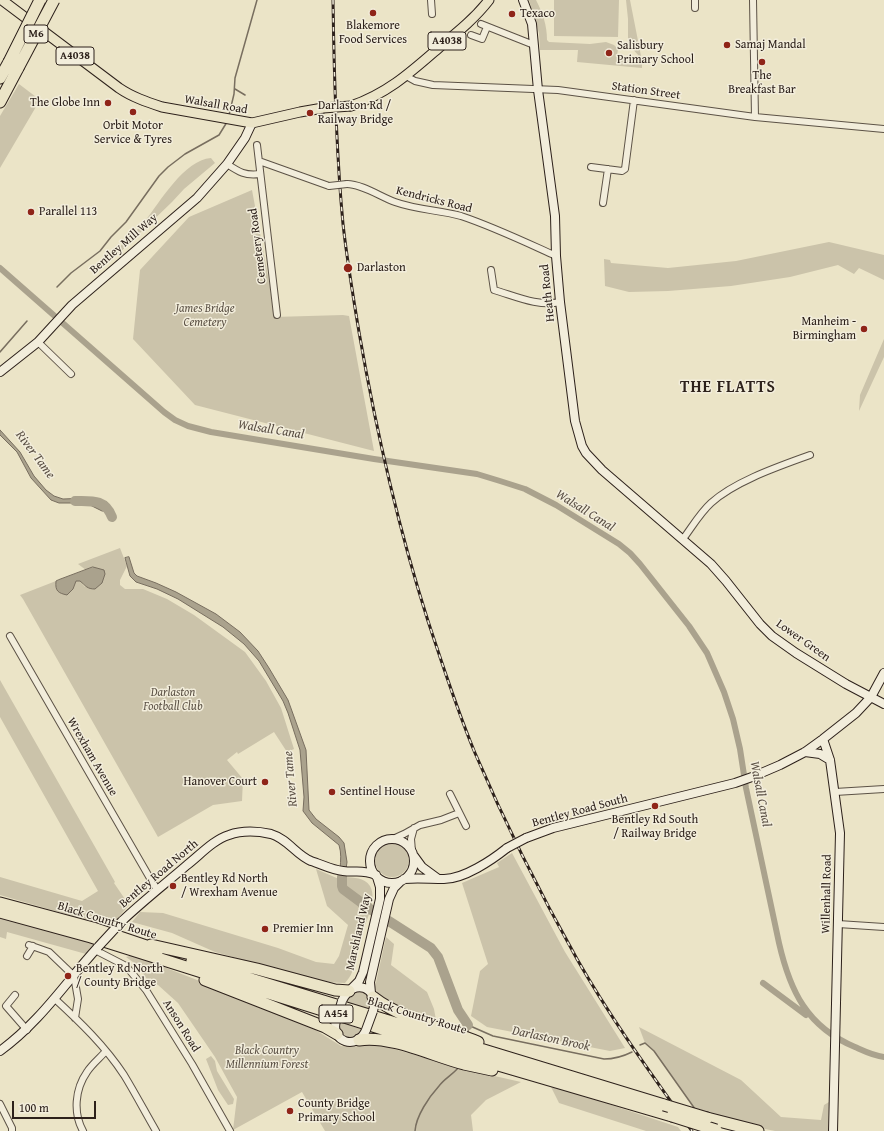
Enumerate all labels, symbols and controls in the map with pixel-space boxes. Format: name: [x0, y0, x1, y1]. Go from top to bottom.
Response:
place label: Texaco: [520, 7, 555, 21]
marker: Blakemore Food Services: [368, 8, 378, 18]
marker: Texaco: [507, 9, 517, 19]
place label: Blakemore Food Services: [339, 19, 407, 47]
road number: M6: [24, 25, 48, 43]
road number: A4038: [428, 32, 466, 50]
place label: Samaj Mandal: [735, 38, 806, 52]
place label: Salisbury Primary School: [617, 39, 694, 67]
marker: Samaj Mandal: [722, 40, 732, 50]
road number: A4038: [56, 47, 94, 65]
marker: Salisbury Primary School: [604, 48, 614, 58]
marker: The Breakfast Bar: [757, 57, 767, 67]
place label: The Breakfast Bar: [728, 69, 796, 97]
street label: Station Street: [611, 79, 681, 103]
street label: Walsall Road: [183, 92, 249, 118]
place label: The Globe Inn: [30, 96, 100, 110]
marker: The Globe Inn: [103, 98, 113, 108]
place label: Darlaston Rd / Railway Bridge: [318, 99, 393, 127]
marker: Orbit Motor Service & Tyres: [128, 107, 138, 117]
marker: Darlaston Rd / Railway Bridge: [305, 108, 315, 118]
place label: Orbit Motor Service & Tyres: [94, 119, 172, 147]
street label: Kendricks Road: [394, 184, 474, 216]
place label: Parallel 113: [39, 205, 97, 219]
marker: Parallel 113: [26, 207, 36, 217]
street label: Cemetery Road: [246, 207, 270, 285]
street label: Bentley Mill Way: [87, 211, 161, 277]
place label: Darlaston: [357, 261, 406, 275]
marker: Darlaston: [342, 262, 354, 274]
street label: Heath Road: [538, 263, 558, 323]
park label: James Bridge Cemetery: [175, 302, 235, 330]
place label: Manheim - Birmingham: [793, 315, 856, 343]
marker: Manheim - Birmingham: [859, 324, 869, 334]
district label: THE FLATTS: [680, 378, 776, 398]
water label: Walsall Canal: [237, 417, 305, 443]
water label: River Tame: [12, 428, 58, 482]
water label: Walsall Canal: [553, 487, 617, 535]
street label: Lower Green: [773, 617, 833, 665]
park label: Darlaston Football Club: [143, 686, 203, 714]
street label: Wrexham Avenue: [64, 715, 120, 799]
water label: River Tame: [281, 750, 301, 808]
water label: Walsall Canal: [746, 760, 774, 828]
place label: Hanover Court: [184, 775, 257, 789]
marker: Hanover Court: [260, 777, 270, 787]
place label: Sentinel House: [340, 785, 415, 799]
marker: Sentinel House: [327, 787, 337, 797]
street label: Bentley Road South: [531, 791, 629, 831]
marker: Bentley Rd South / Railway Bridge: [650, 801, 660, 811]
place label: Bentley Rd South / Railway Bridge: [612, 813, 698, 841]
street label: Bentley Road North: [117, 837, 201, 911]
street label: Willenhall Road: [819, 854, 835, 934]
place label: Bentley Rd North / Wrexham Avenue: [181, 872, 278, 900]
marker: Bentley Rd North / Wrexham Avenue: [168, 881, 178, 891]
street label: Marshland Way: [343, 892, 375, 972]
street label: Black Country Route: [56, 899, 158, 943]
place label: Premier Inn: [273, 922, 333, 936]
marker: Premier Inn: [260, 924, 270, 934]
place label: Bentley Rd North / County Bridge: [76, 962, 163, 990]
marker: Bentley Rd North / County Bridge: [63, 971, 73, 981]
street label: Black Country Route: [366, 994, 468, 1038]
street label: Anson Road: [159, 997, 203, 1055]
road number: A454: [319, 1005, 353, 1023]
water label: Darlaston Brook: [511, 1023, 591, 1055]
park label: Black Country Millennium Forest: [226, 1044, 308, 1072]
scale bar: [14, 1093, 98, 1119]
place label: County Bridge Primary School: [298, 1097, 375, 1125]
text: 100 m: [19, 1099, 49, 1116]
marker: County Bridge Primary School: [285, 1106, 295, 1116]

